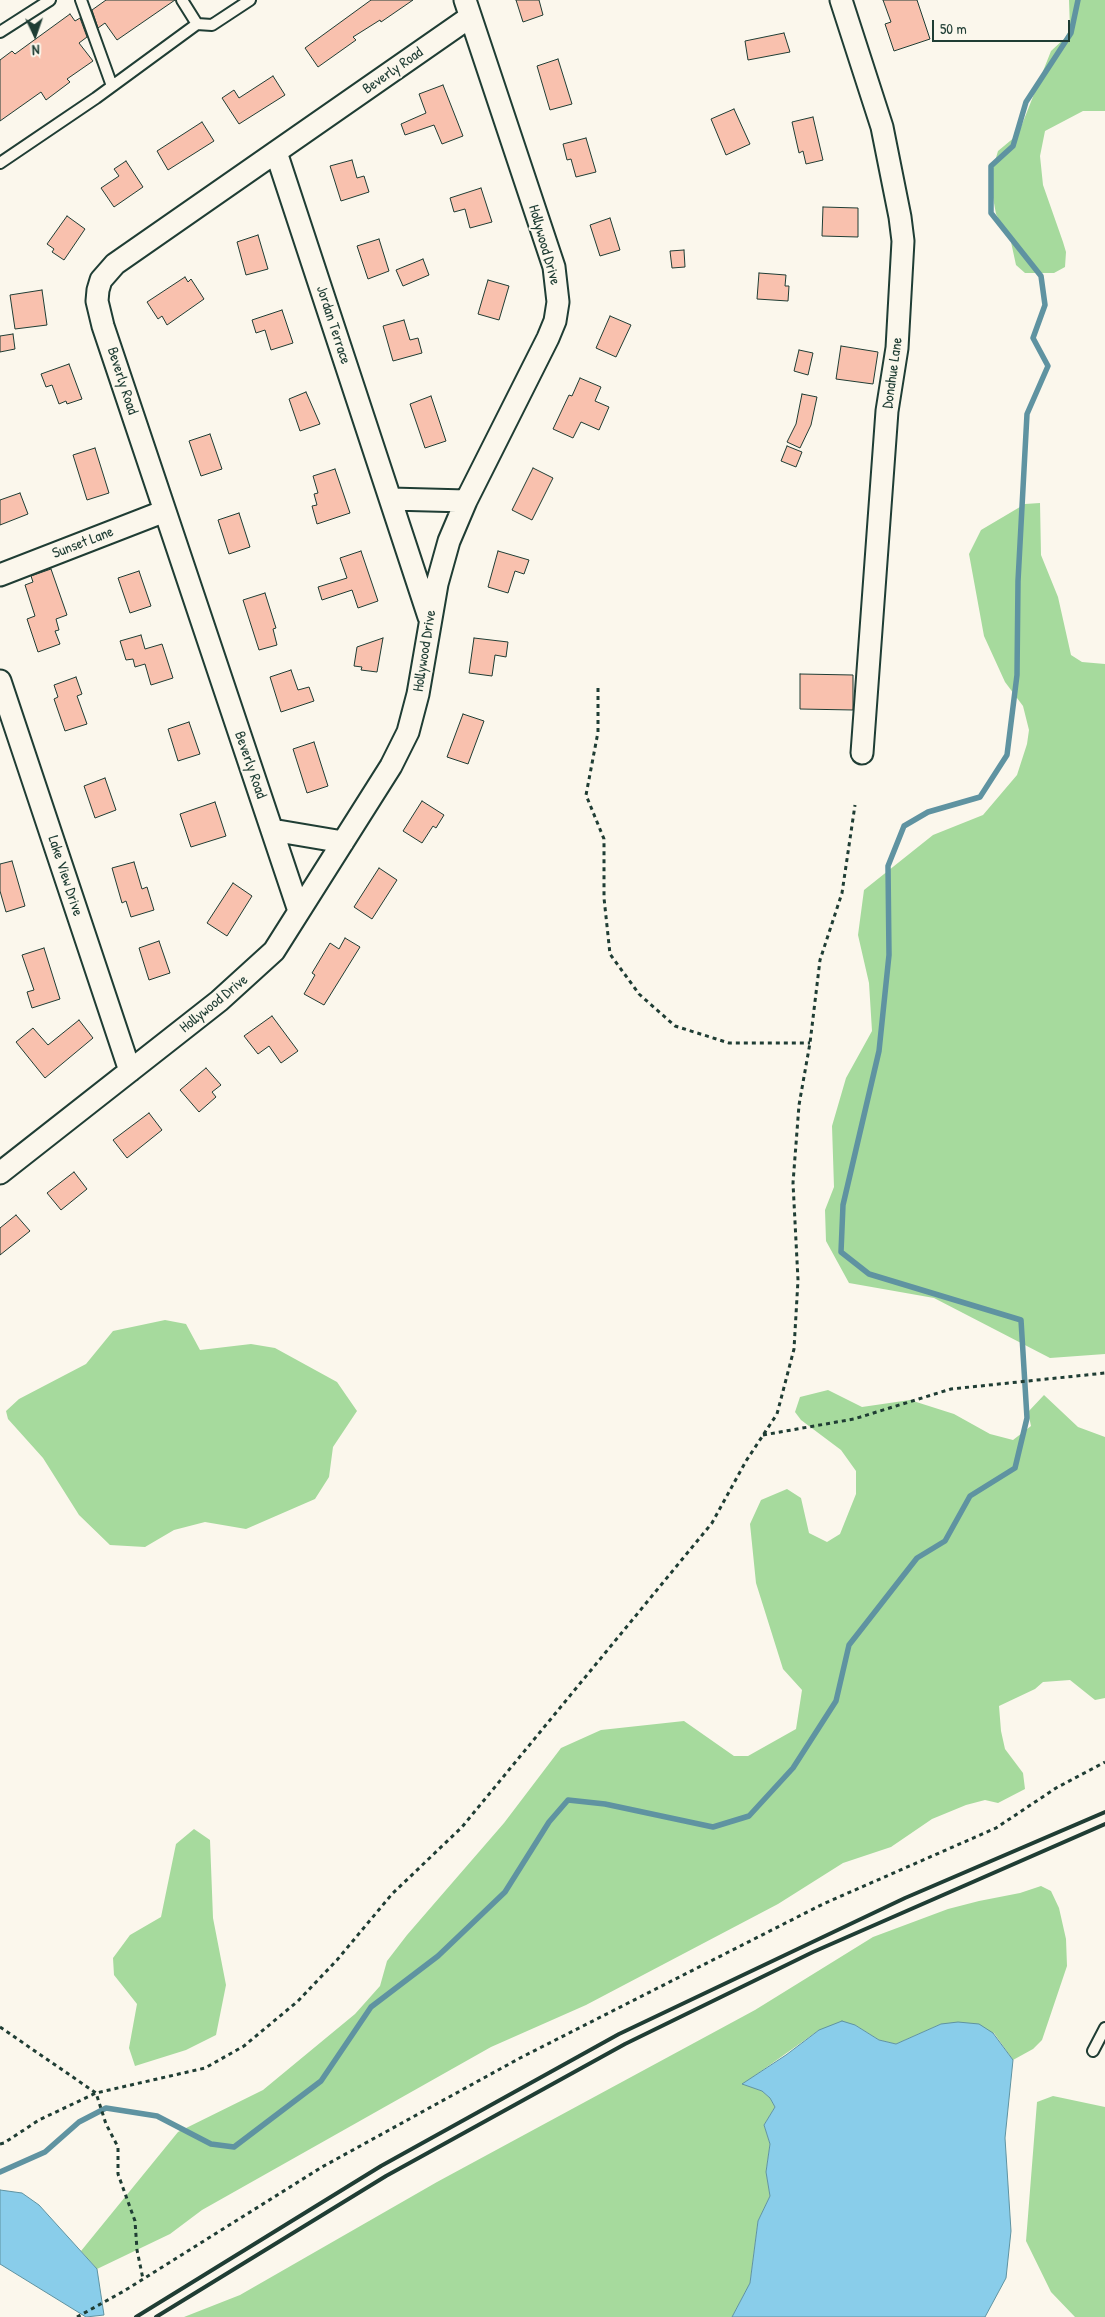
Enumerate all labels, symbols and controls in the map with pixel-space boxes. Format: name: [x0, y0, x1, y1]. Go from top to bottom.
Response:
north arrow: [10, 10, 60, 60]
scale bar: [935, 10, 1072, 42]
text: 50 m: [940, 18, 967, 39]
text: N: [32, 41, 40, 60]
street label: Beverly Road: [359, 44, 427, 98]
street label: Hollywood Drive: [524, 203, 564, 287]
street label: Jordan Terrace: [312, 283, 354, 367]
street label: Donahue Lane: [879, 336, 907, 410]
street label: Beverly Road: [103, 345, 141, 417]
street label: Sunset Lane: [50, 523, 116, 563]
street label: Hollywood Drive: [410, 609, 440, 693]
street label: Beverly Road: [230, 729, 270, 801]
street label: Lake View Drive: [44, 834, 86, 918]
street label: Hollywood Drive: [176, 971, 252, 1037]

